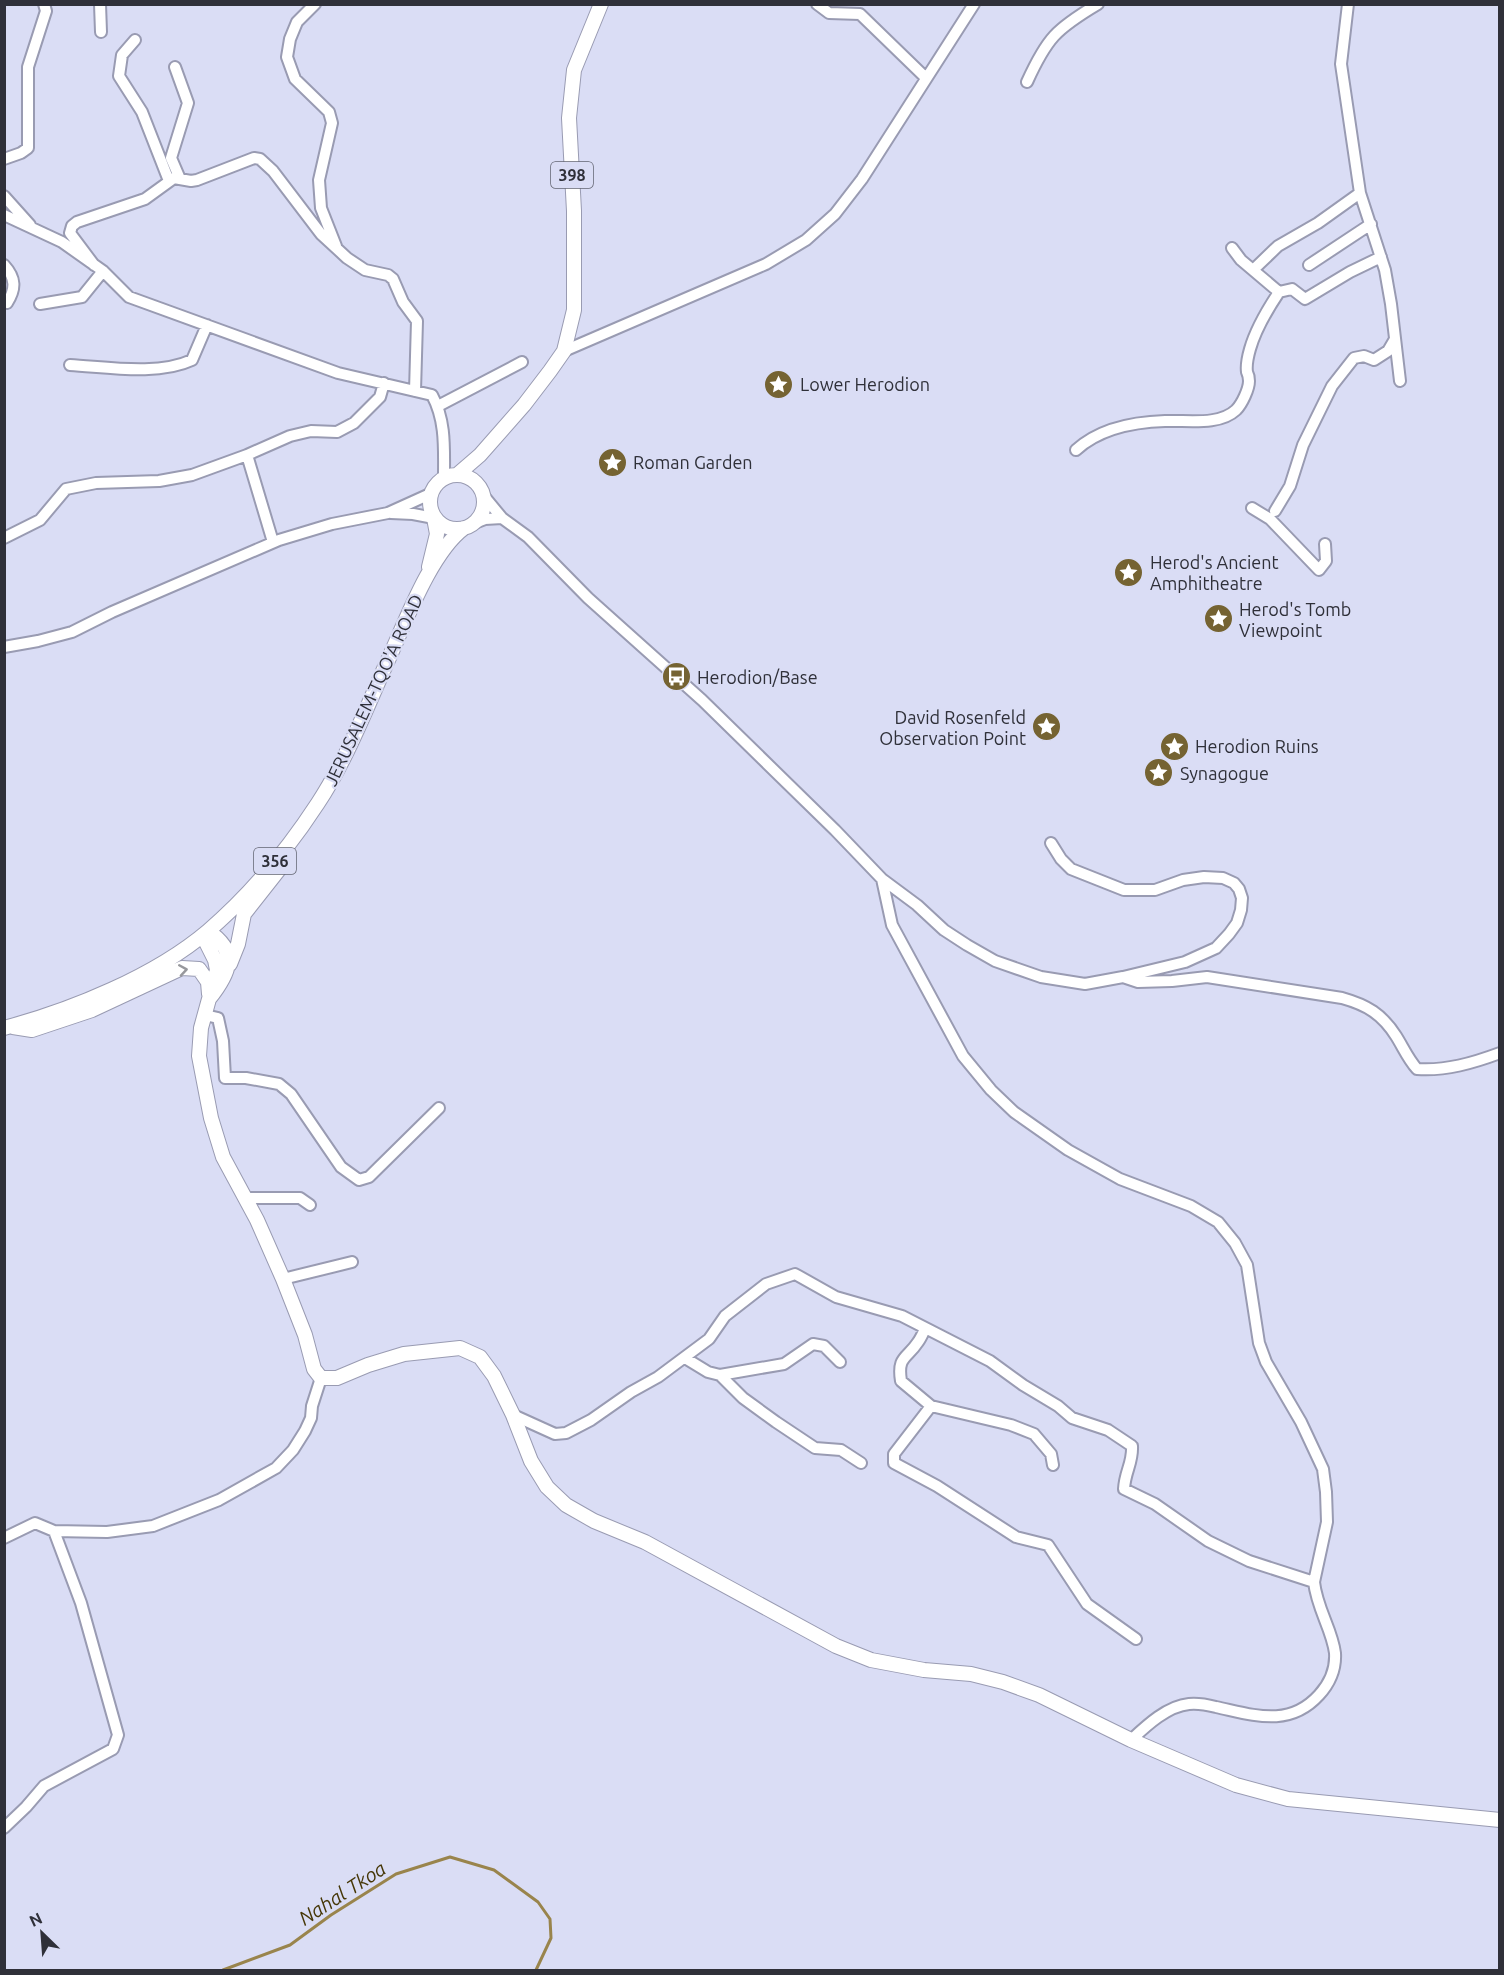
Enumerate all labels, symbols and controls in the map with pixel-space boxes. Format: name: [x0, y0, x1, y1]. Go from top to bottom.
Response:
road number: 398: [551, 162, 593, 188]
place icon: Lower Herodion: [763, 368, 795, 400]
place label: Lower Herodion: [800, 374, 930, 394]
place icon: Roman Garden: [596, 446, 628, 478]
place label: Roman Garden: [633, 452, 753, 472]
place label: Herod's Ancient Amphitheatre: [1150, 552, 1279, 593]
place icon: Herod's Ancient Amphitheatre: [1113, 556, 1145, 588]
street label: JERUSALEM-TQO'A ROAD: [320, 591, 427, 789]
place label: Herod's Tomb Viewpoint: [1239, 599, 1351, 640]
place icon: Herod's Tomb Viewpoint: [1202, 603, 1234, 635]
bus stop icon: Herodion/Base: [660, 661, 692, 693]
place label: Herodion/Base: [697, 667, 818, 687]
place label: David Rosenfeld Observation Point: [879, 707, 1026, 748]
place icon: David Rosenfeld Observation Point: [1031, 711, 1063, 743]
place icon: Herodion Ruins: [1158, 730, 1190, 762]
place label: Herodion Ruins: [1195, 736, 1319, 756]
place icon: Synagogue: [1143, 757, 1175, 789]
place label: Synagogue: [1180, 763, 1269, 783]
road number: 356: [254, 848, 296, 874]
one-way arrow: [178, 964, 188, 977]
water label: Nahal Tkoa: [294, 1856, 390, 1930]
north arrow: [12, 1903, 72, 1963]
text: N: [26, 1909, 45, 1930]

